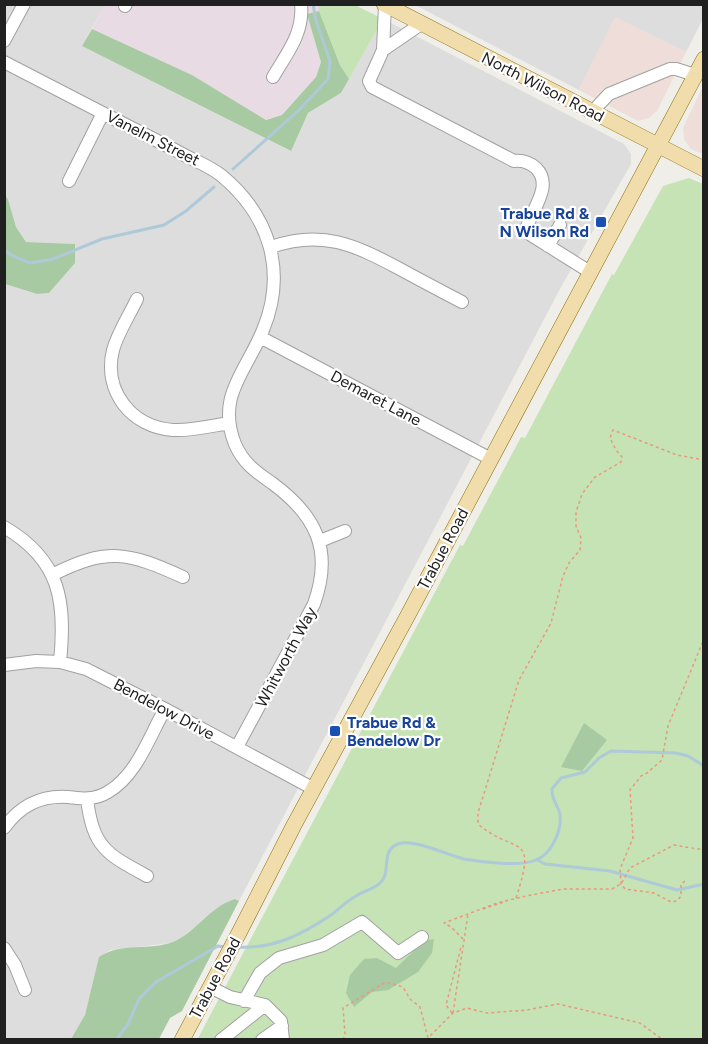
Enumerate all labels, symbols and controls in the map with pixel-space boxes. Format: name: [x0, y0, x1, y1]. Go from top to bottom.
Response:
street label: North Wilson Road: [479, 48, 607, 126]
street label: Vanelm Street: [103, 106, 203, 170]
place label: Trabue Rd & N Wilson Rd: [499, 204, 590, 241]
marker: Trabue Rd & N Wilson Rd: [594, 215, 608, 229]
street label: Demaret Lane: [327, 366, 425, 430]
street label: Trabue Road: [414, 505, 472, 593]
street label: Whitworth Way: [252, 603, 321, 711]
street label: Bendelow Drive: [110, 674, 218, 744]
place label: Trabue Rd & Bendelow Dr: [347, 713, 440, 750]
marker: Trabue Rd & Bendelow Dr: [328, 724, 342, 738]
street label: Trabue Road: [186, 934, 244, 1022]

